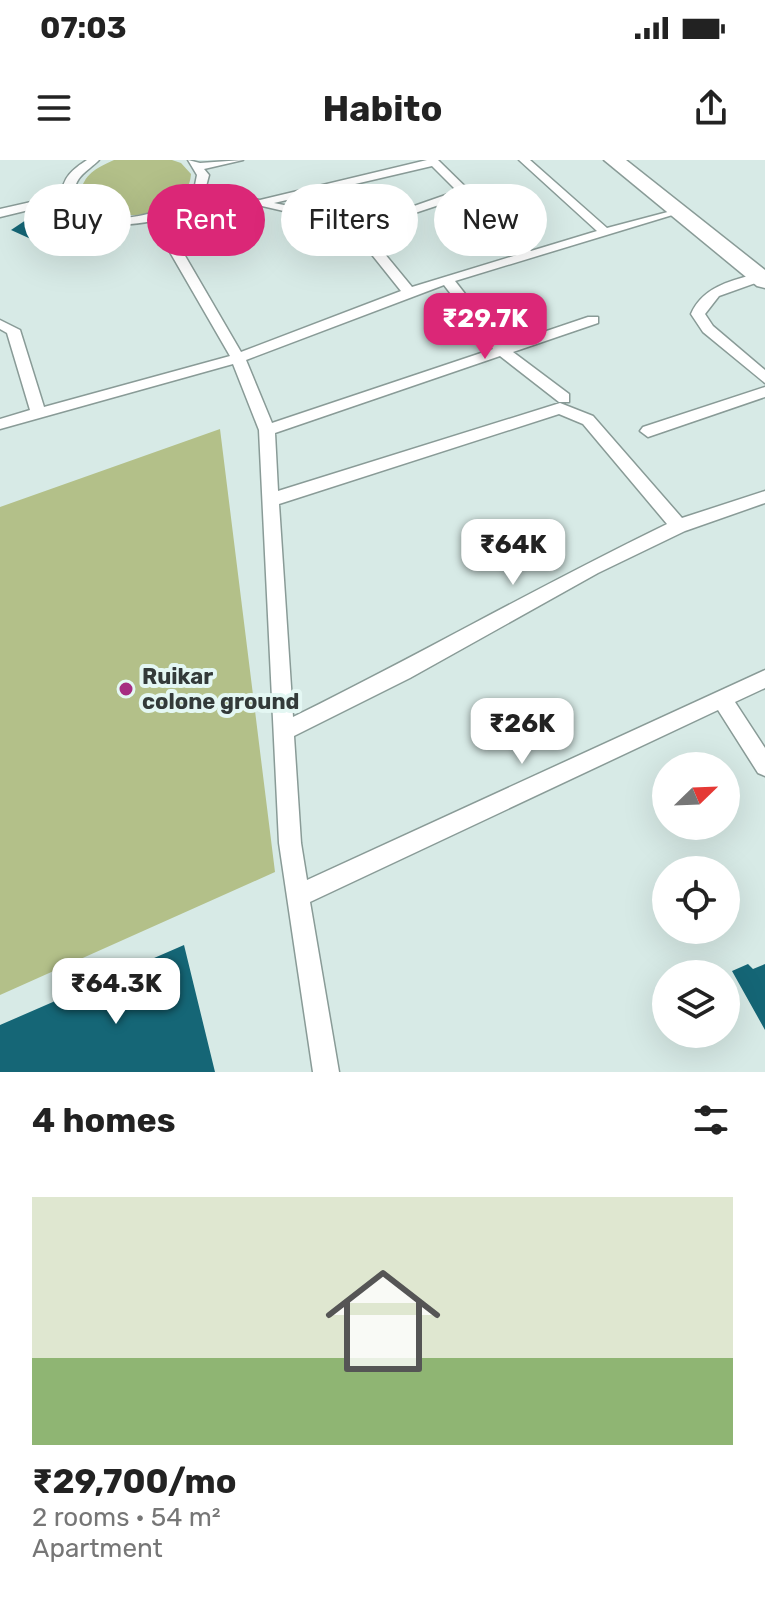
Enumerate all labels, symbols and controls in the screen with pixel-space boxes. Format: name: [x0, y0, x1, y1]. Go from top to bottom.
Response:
text: 07:03: [40, 10, 127, 46]
icon: menu: [32, 86, 76, 130]
icon: share: [689, 86, 733, 130]
text: Habito: [323, 87, 442, 130]
chip: Buy: [24, 184, 131, 256]
chip: Rent: [147, 184, 265, 256]
chip: Filters: [281, 184, 418, 256]
chip: New: [434, 184, 547, 256]
pin: ₹29.7K: [420, 293, 550, 361]
text: ₹29.7K: [442, 303, 528, 334]
pin: ₹64K: [466, 519, 560, 587]
text: ₹64K: [479, 529, 547, 560]
place label: Ruikar colone ground: [142, 663, 299, 715]
marker: Ruikar colone ground: [117, 680, 135, 698]
pin: ₹26K: [475, 698, 569, 766]
text: ₹26K: [489, 708, 555, 739]
north arrow: [652, 752, 740, 840]
map controls: [652, 752, 740, 1048]
button: locate: [652, 856, 740, 944]
pin: ₹64.3K: [51, 958, 181, 1026]
button: layers: [652, 960, 740, 1048]
text: ₹64.3K: [70, 968, 162, 999]
icon: filters: [689, 1098, 733, 1142]
text: 4 homes: [32, 1100, 175, 1141]
icon: home: [311, 1249, 455, 1393]
text: ₹29,700/mo: [32, 1461, 236, 1502]
text: 2 rooms · 54 m²: [32, 1502, 221, 1533]
text: Apartment: [32, 1533, 163, 1564]

